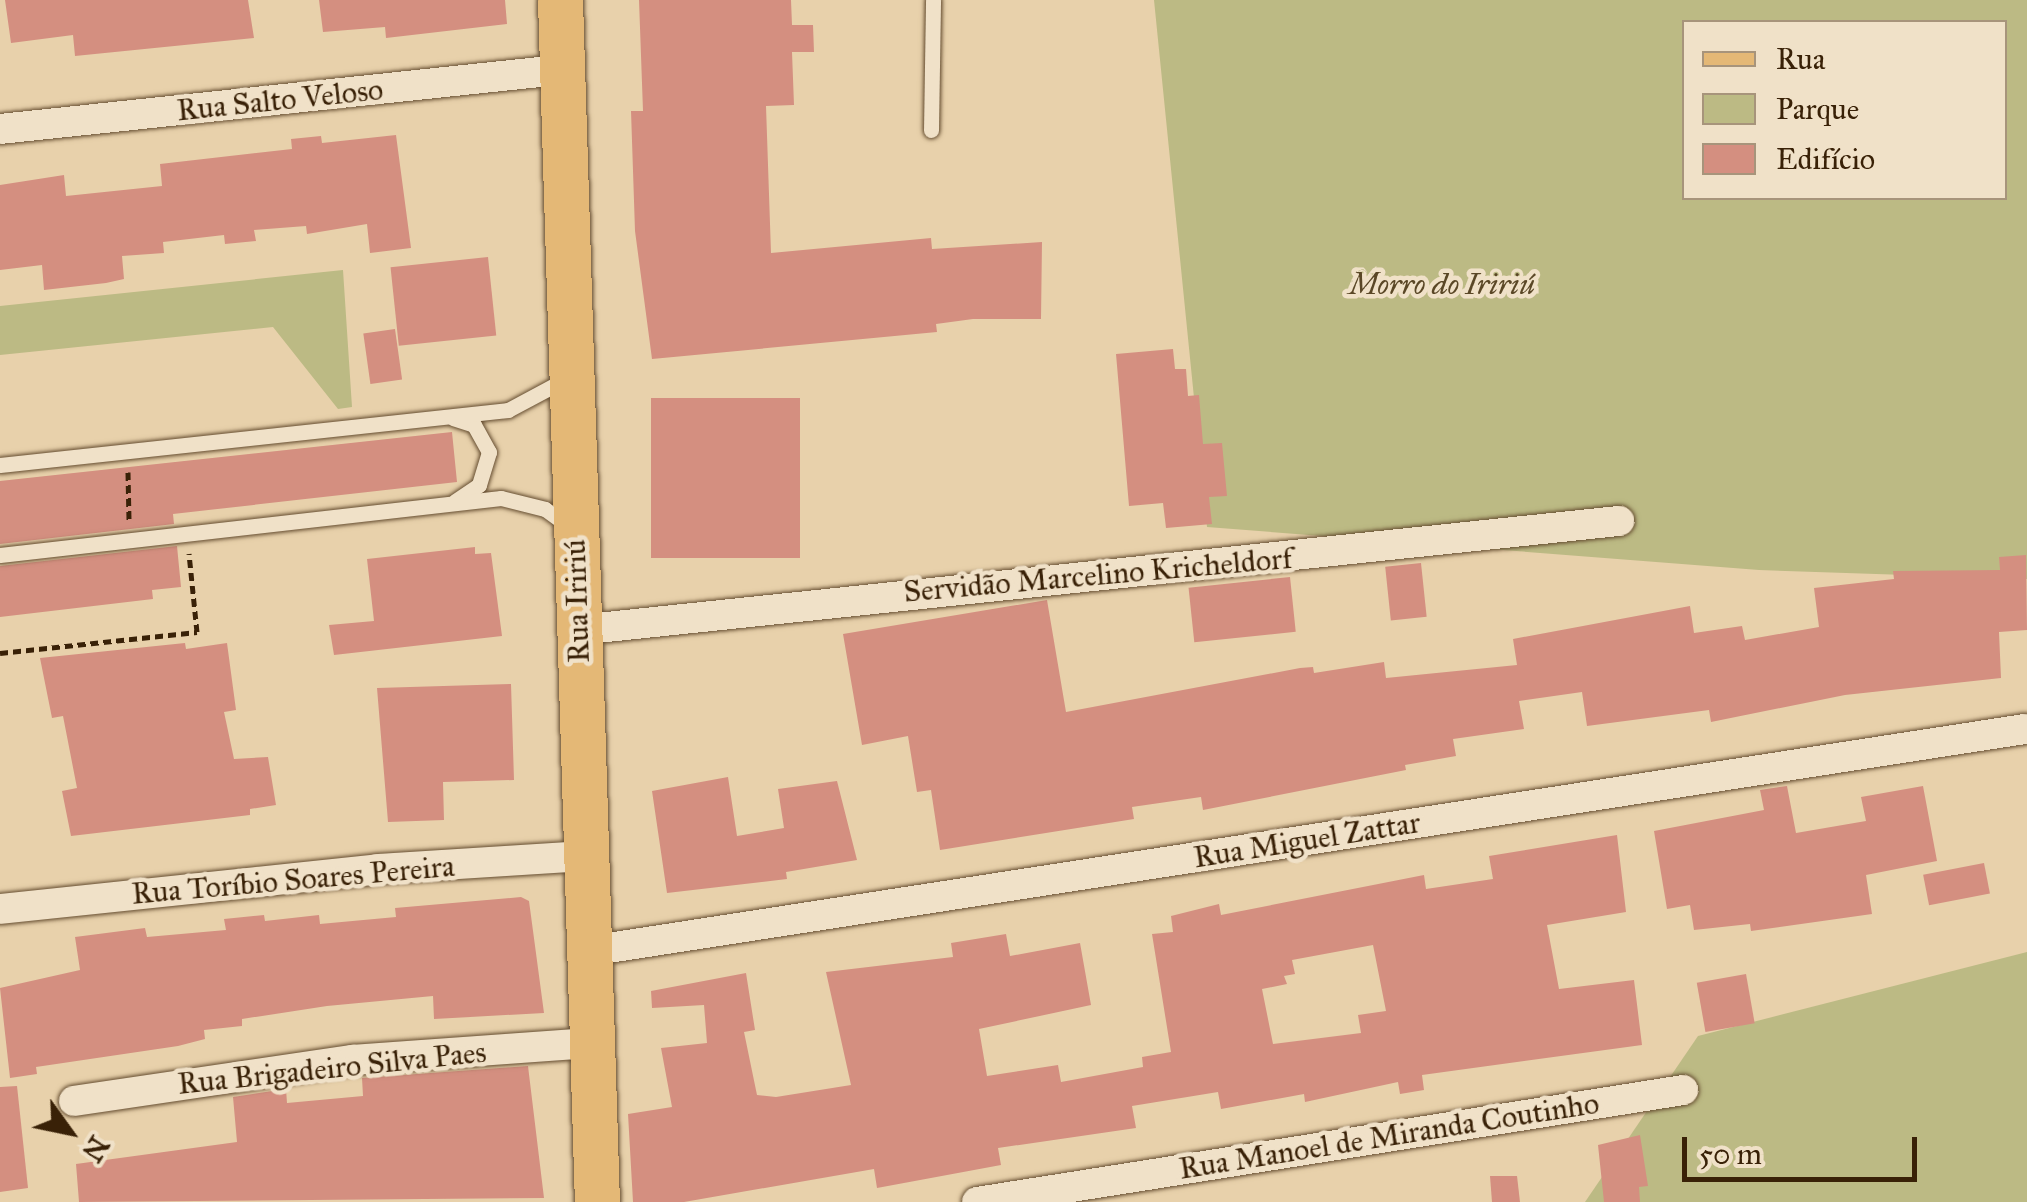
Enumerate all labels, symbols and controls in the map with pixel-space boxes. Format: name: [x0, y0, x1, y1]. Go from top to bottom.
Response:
legend: [1682, 20, 2007, 200]
text: Rua: [1776, 41, 1826, 77]
street label: Rua Salto Veloso: [175, 71, 385, 129]
text: Parque: [1776, 91, 1859, 127]
text: Edifício: [1776, 141, 1875, 177]
park label: Morro do Iririú: [1349, 266, 1535, 302]
street label: Rua Iririú: [557, 539, 597, 663]
street label: Servidão Marcelino Kricheldorf: [902, 540, 1294, 610]
street label: Rua Miguel Zattar: [1191, 804, 1423, 876]
street label: Rua Toríbio Soares Pereira: [130, 848, 456, 912]
street label: Rua Brigadeiro Silva Paes: [176, 1034, 488, 1102]
north arrow: [20, 1082, 120, 1182]
street label: Rua Manoel de Miranda Coutinho: [1177, 1085, 1601, 1187]
scale bar: [1687, 1117, 1922, 1179]
text: N: [74, 1129, 117, 1168]
text: 50 m: [1699, 1136, 1762, 1172]

